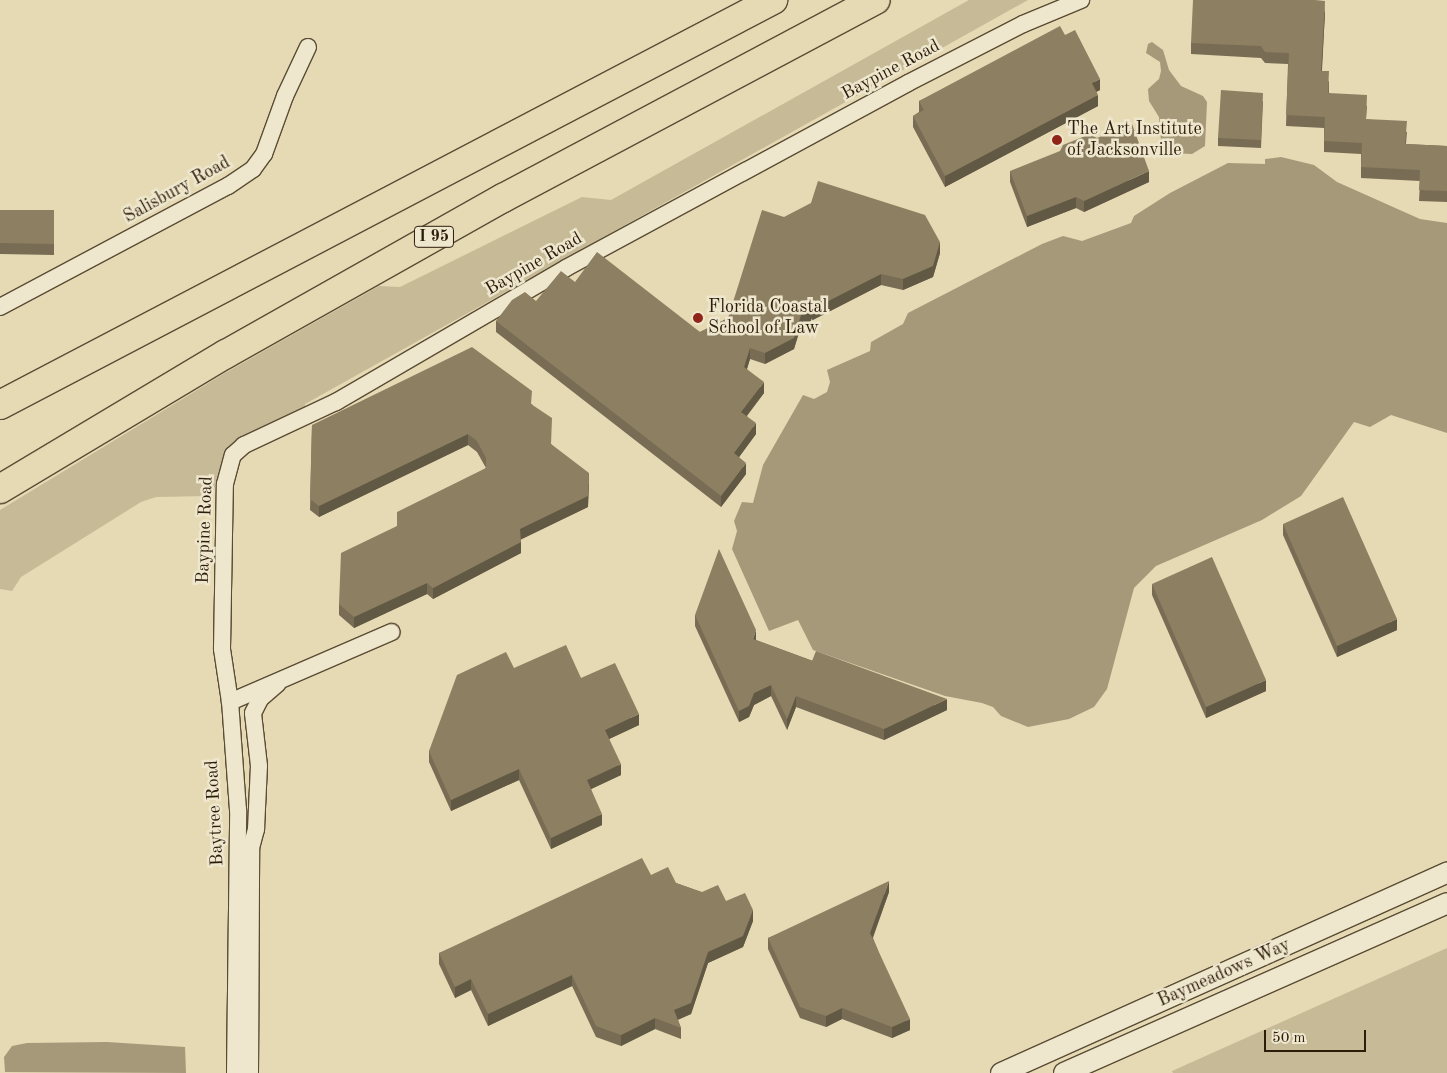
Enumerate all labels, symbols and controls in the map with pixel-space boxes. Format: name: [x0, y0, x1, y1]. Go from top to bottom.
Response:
street label: Baypine Road: [838, 35, 944, 105]
place label: The Art Institute of Jacksonville: [1067, 119, 1202, 162]
marker: The Art Institute of Jacksonville: [1051, 134, 1063, 146]
street label: Salisbury Road: [120, 152, 234, 228]
road number: I 95: [413, 223, 455, 250]
street label: Baypine Road: [482, 228, 586, 300]
place label: Florida Coastal School of Law: [708, 297, 827, 340]
marker: Florida Coastal School of Law: [692, 312, 704, 324]
street label: Baypine Road: [192, 476, 218, 584]
street label: Baytree Road: [201, 760, 229, 866]
street label: Baymeadows Way: [1154, 934, 1294, 1012]
scale bar: [1267, 1020, 1370, 1052]
text: 50 m: [1272, 1031, 1306, 1046]

